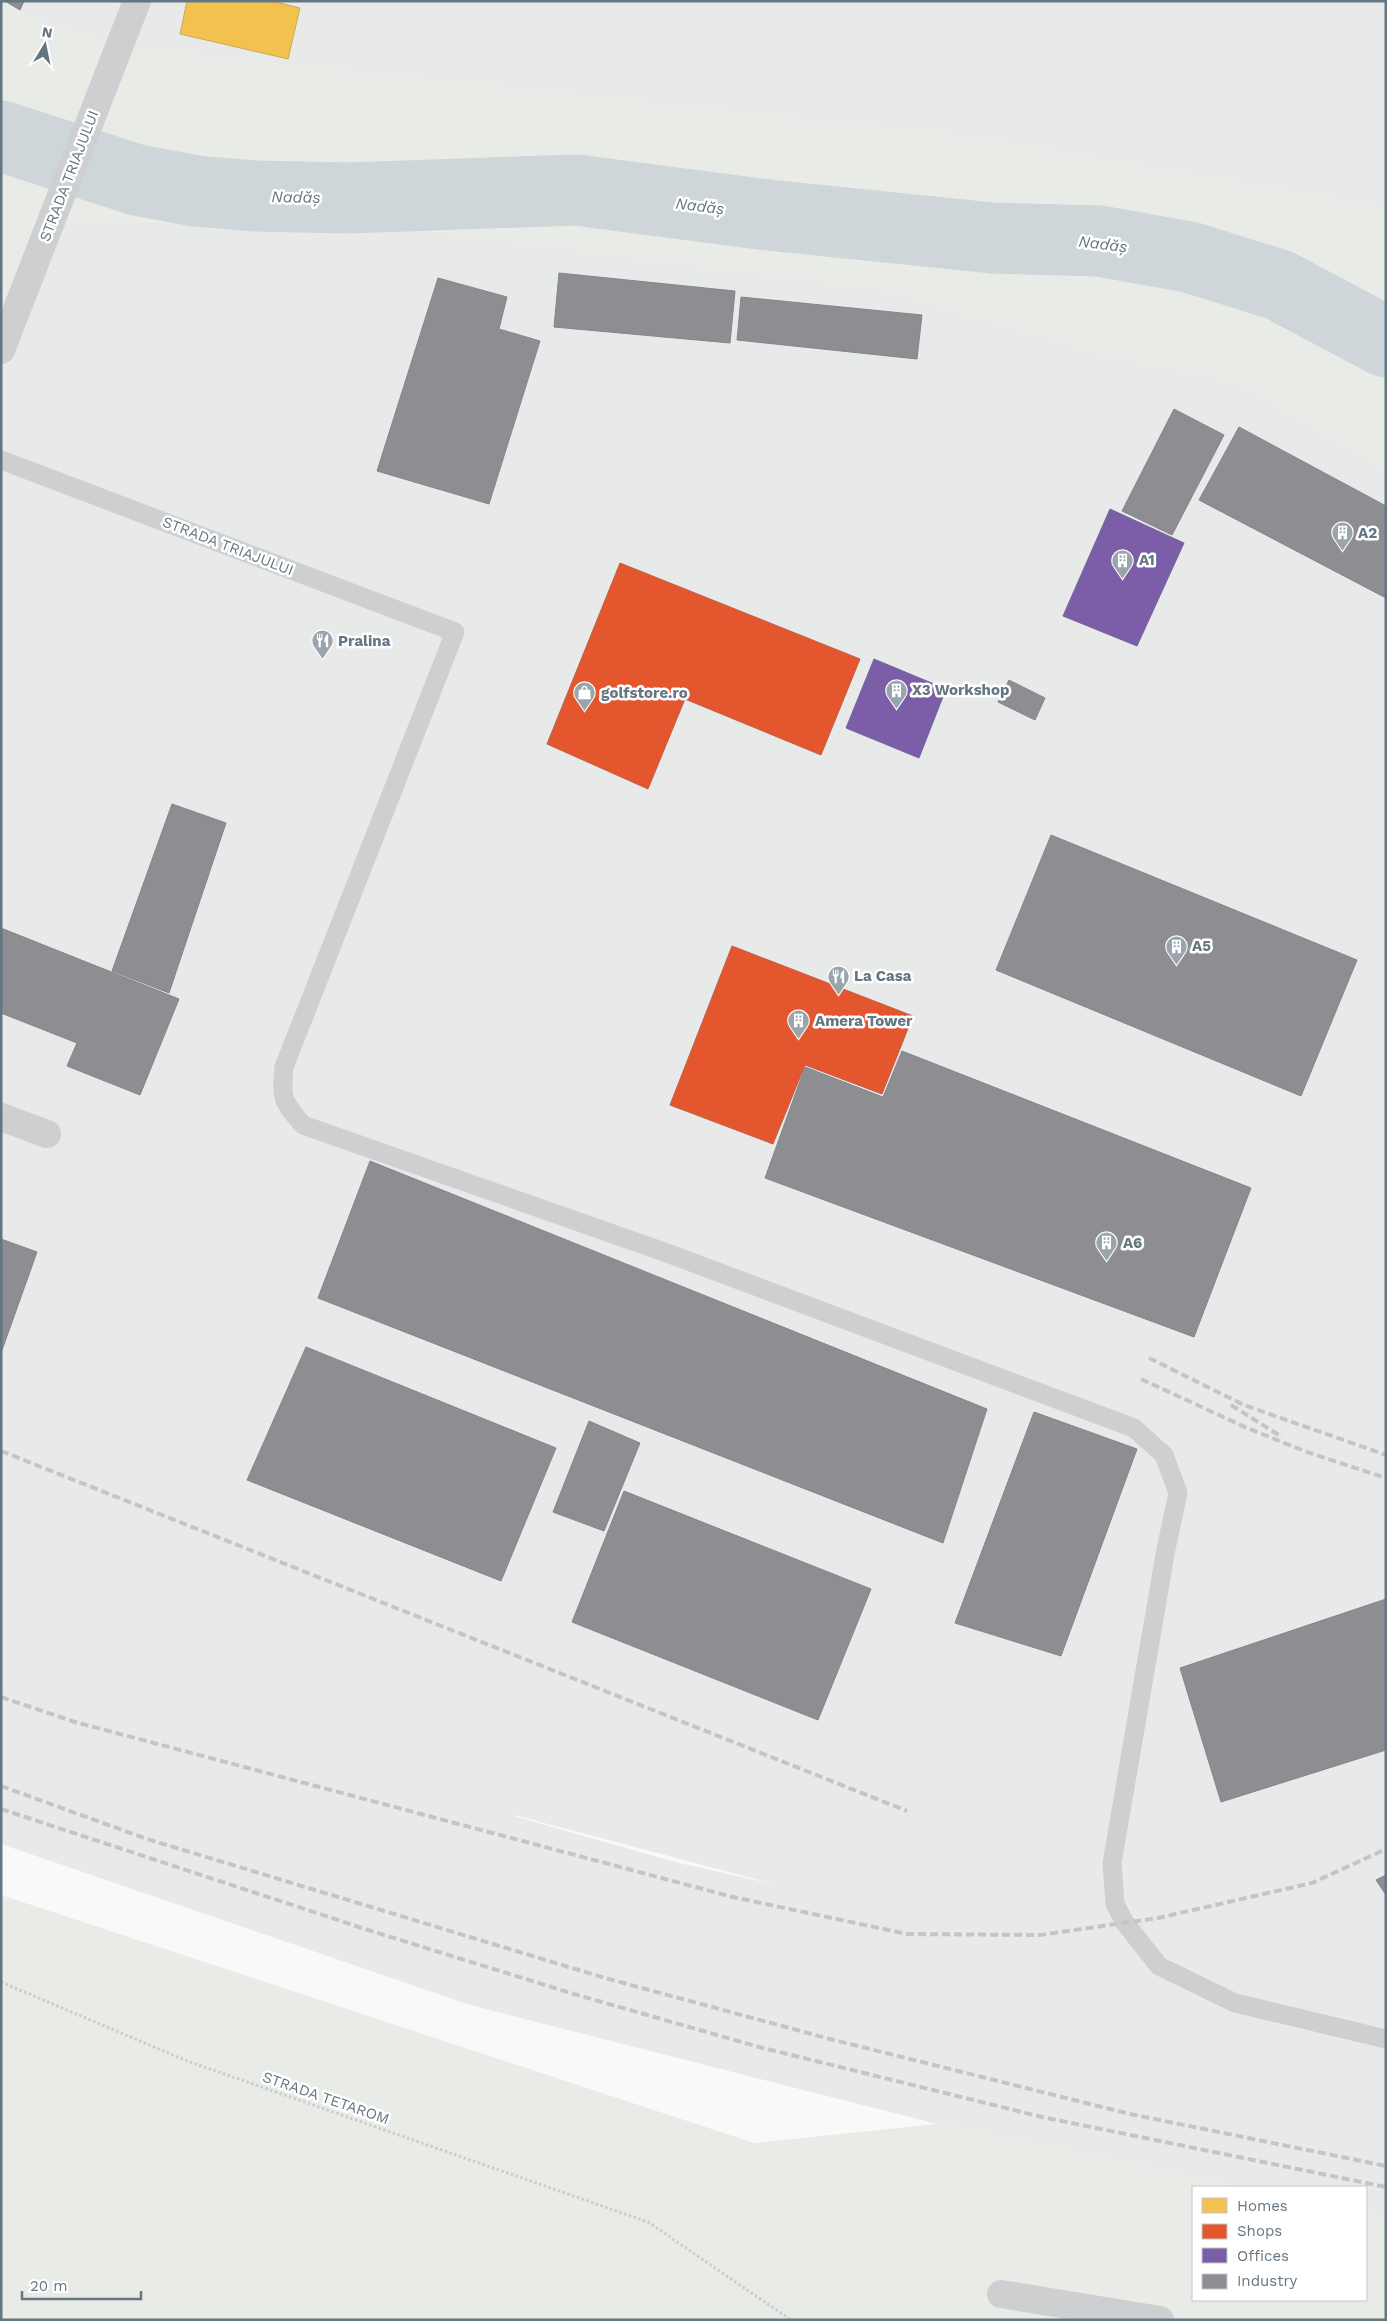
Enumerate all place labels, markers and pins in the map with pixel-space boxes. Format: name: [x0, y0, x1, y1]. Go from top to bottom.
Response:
building icon: A2: [1330, 521, 1354, 552]
place label: A2: [1358, 524, 1377, 542]
building icon: A1: [1111, 548, 1135, 579]
place label: A1: [1139, 551, 1155, 569]
restaurant icon: Pralina: [310, 629, 334, 660]
place label: Pralina: [338, 632, 391, 650]
building icon: X3 Workshop: [884, 678, 908, 709]
shop icon: golfstore.ro: [573, 681, 597, 712]
place label: X3 Workshop: [912, 681, 1009, 699]
place label: golfstore.ro: [601, 684, 688, 702]
building icon: A5: [1164, 934, 1188, 965]
place label: A5: [1192, 937, 1211, 955]
restaurant icon: La Casa: [826, 964, 850, 995]
place label: La Casa: [854, 967, 912, 985]
building icon: Amera Tower: [787, 1009, 811, 1040]
place label: Amera Tower: [815, 1012, 913, 1030]
building icon: A6: [1095, 1231, 1119, 1262]
place label: A6: [1123, 1234, 1142, 1252]

